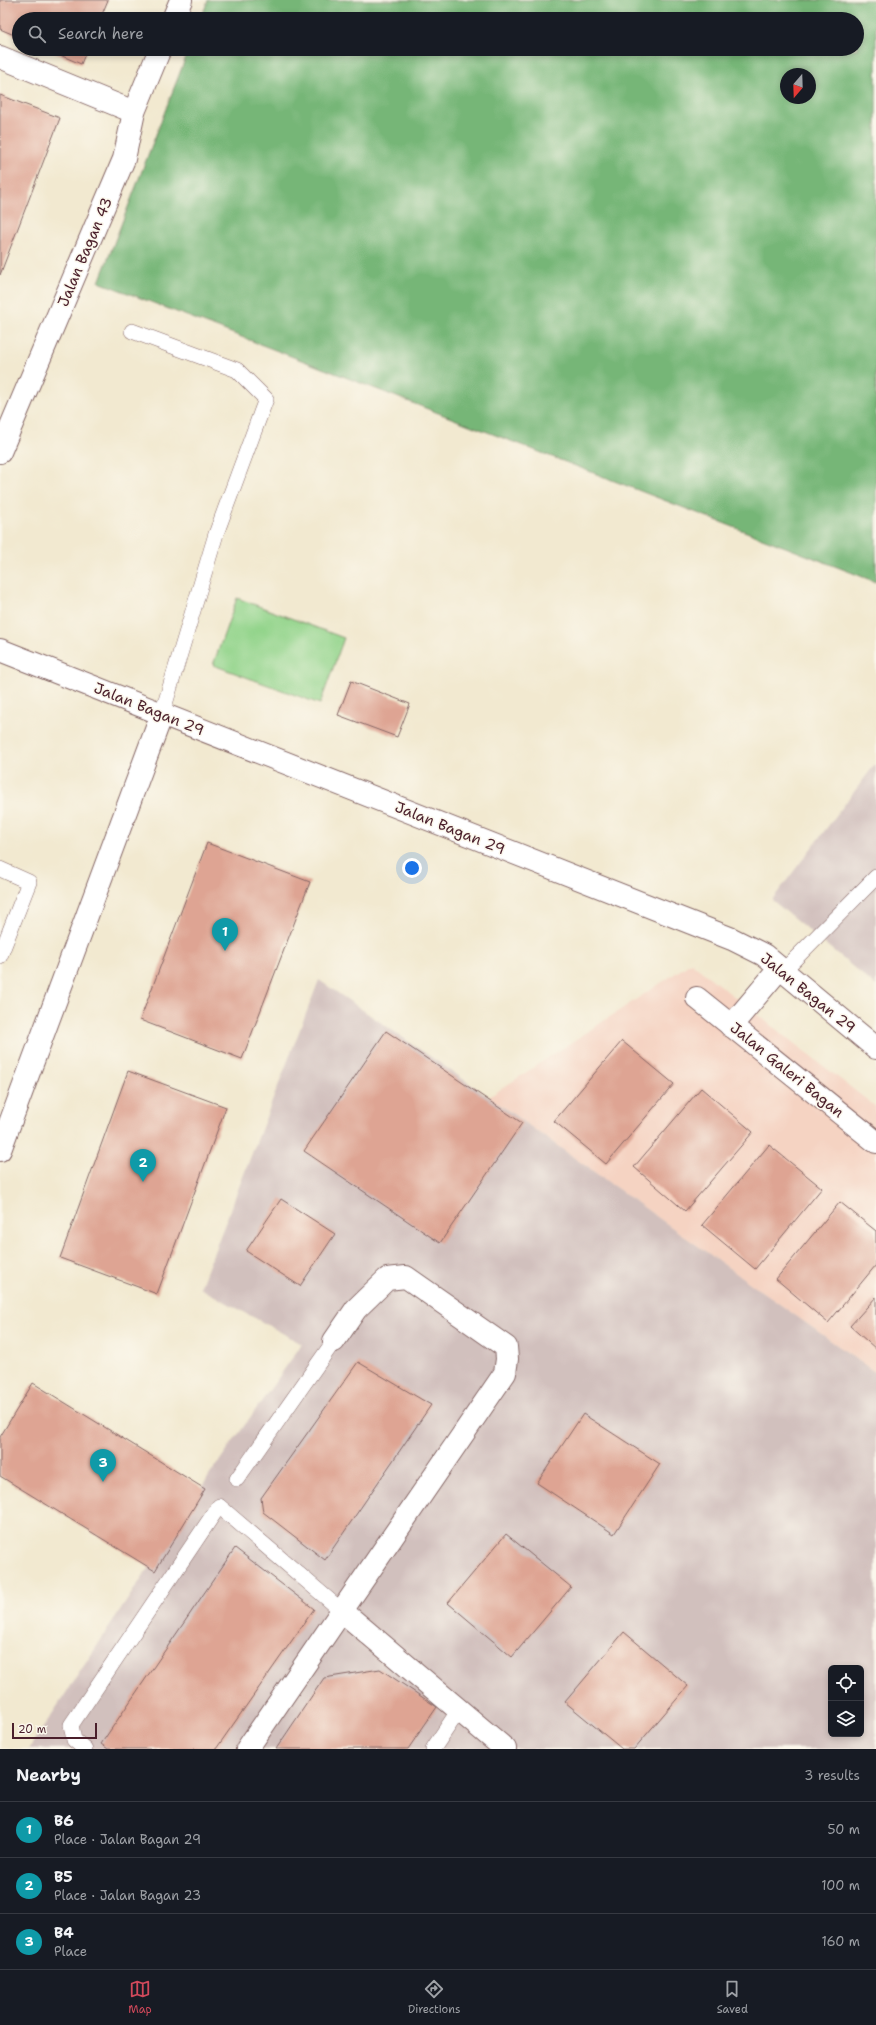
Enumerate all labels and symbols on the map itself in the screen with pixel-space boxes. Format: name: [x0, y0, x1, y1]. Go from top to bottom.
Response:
north arrow: [780, 68, 816, 104]
street label: Jalan Bagan 43: [53, 194, 117, 310]
street label: Jalan Bagan 29: [91, 678, 207, 740]
street label: Jalan Bagan 29: [392, 797, 508, 859]
your location: [402, 858, 422, 878]
pin: 1: [212, 918, 238, 951]
street label: Jalan Bagan 29: [756, 948, 860, 1038]
street label: Jalan Galeri Bagan: [726, 1018, 848, 1122]
pin: 2: [130, 1149, 156, 1182]
pin: 3: [90, 1449, 116, 1482]
scale bar: [12, 1721, 97, 1740]

